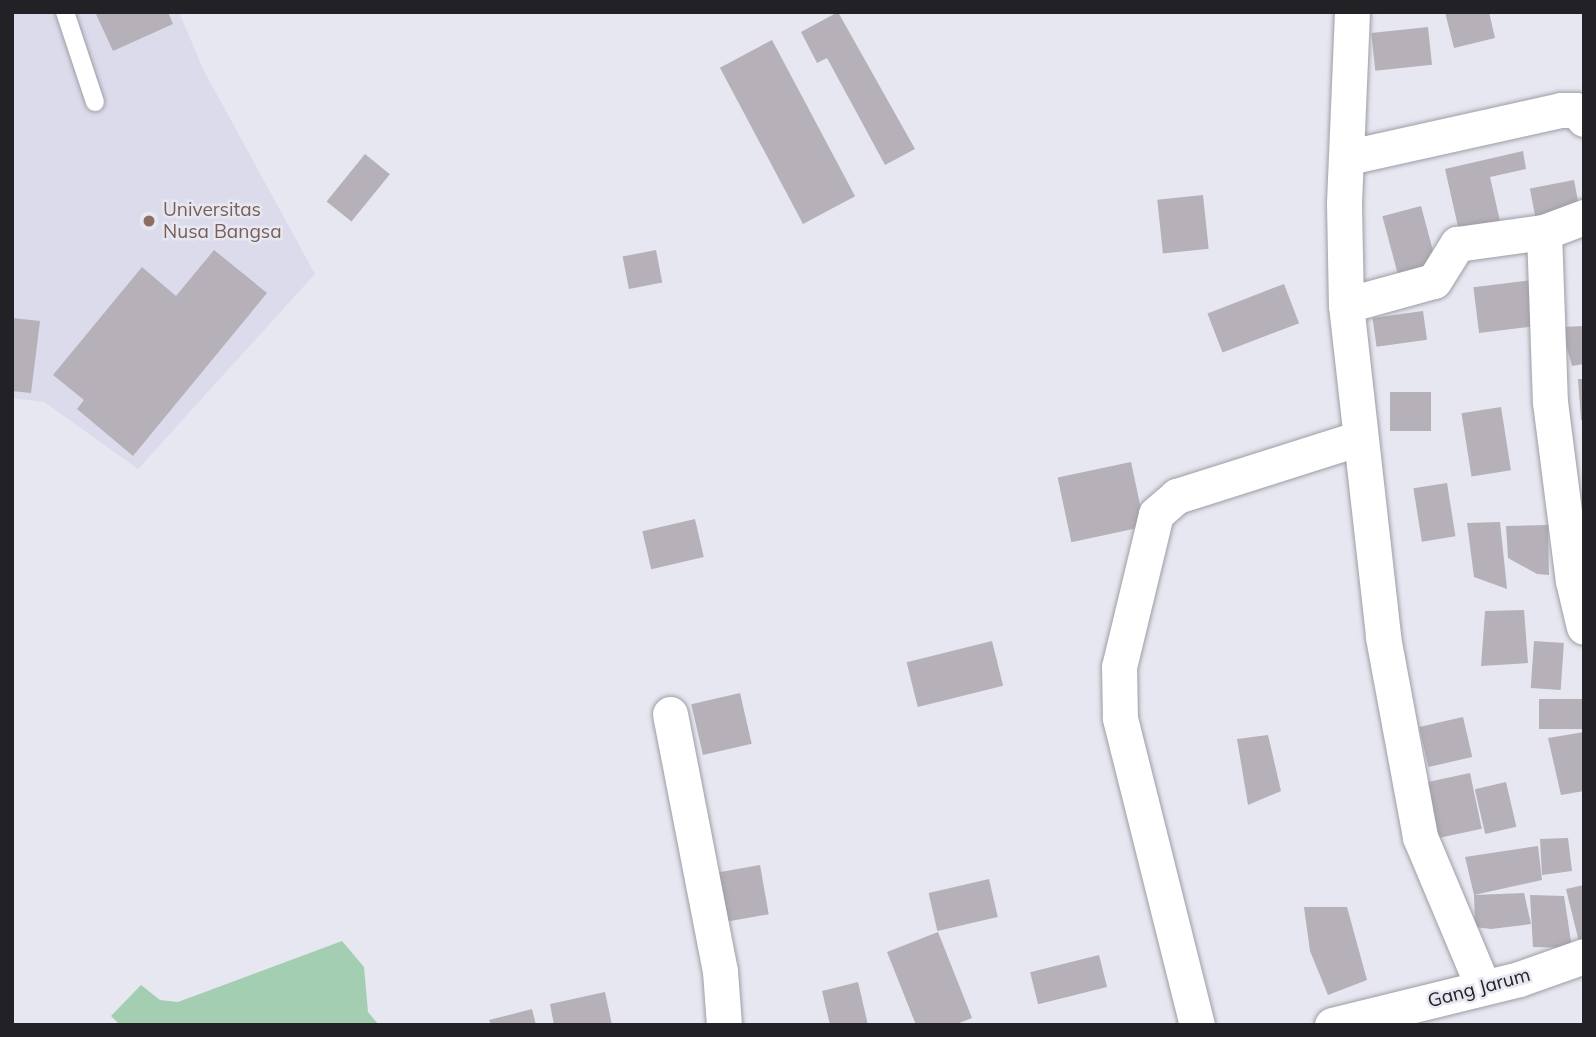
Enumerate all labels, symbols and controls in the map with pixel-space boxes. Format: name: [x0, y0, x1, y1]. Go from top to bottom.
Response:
place label: Universitas Nusa Bangsa: [163, 199, 282, 243]
marker: Universitas Nusa Bangsa: [141, 213, 157, 229]
street label: Gang Jarum: [1425, 963, 1533, 1013]

